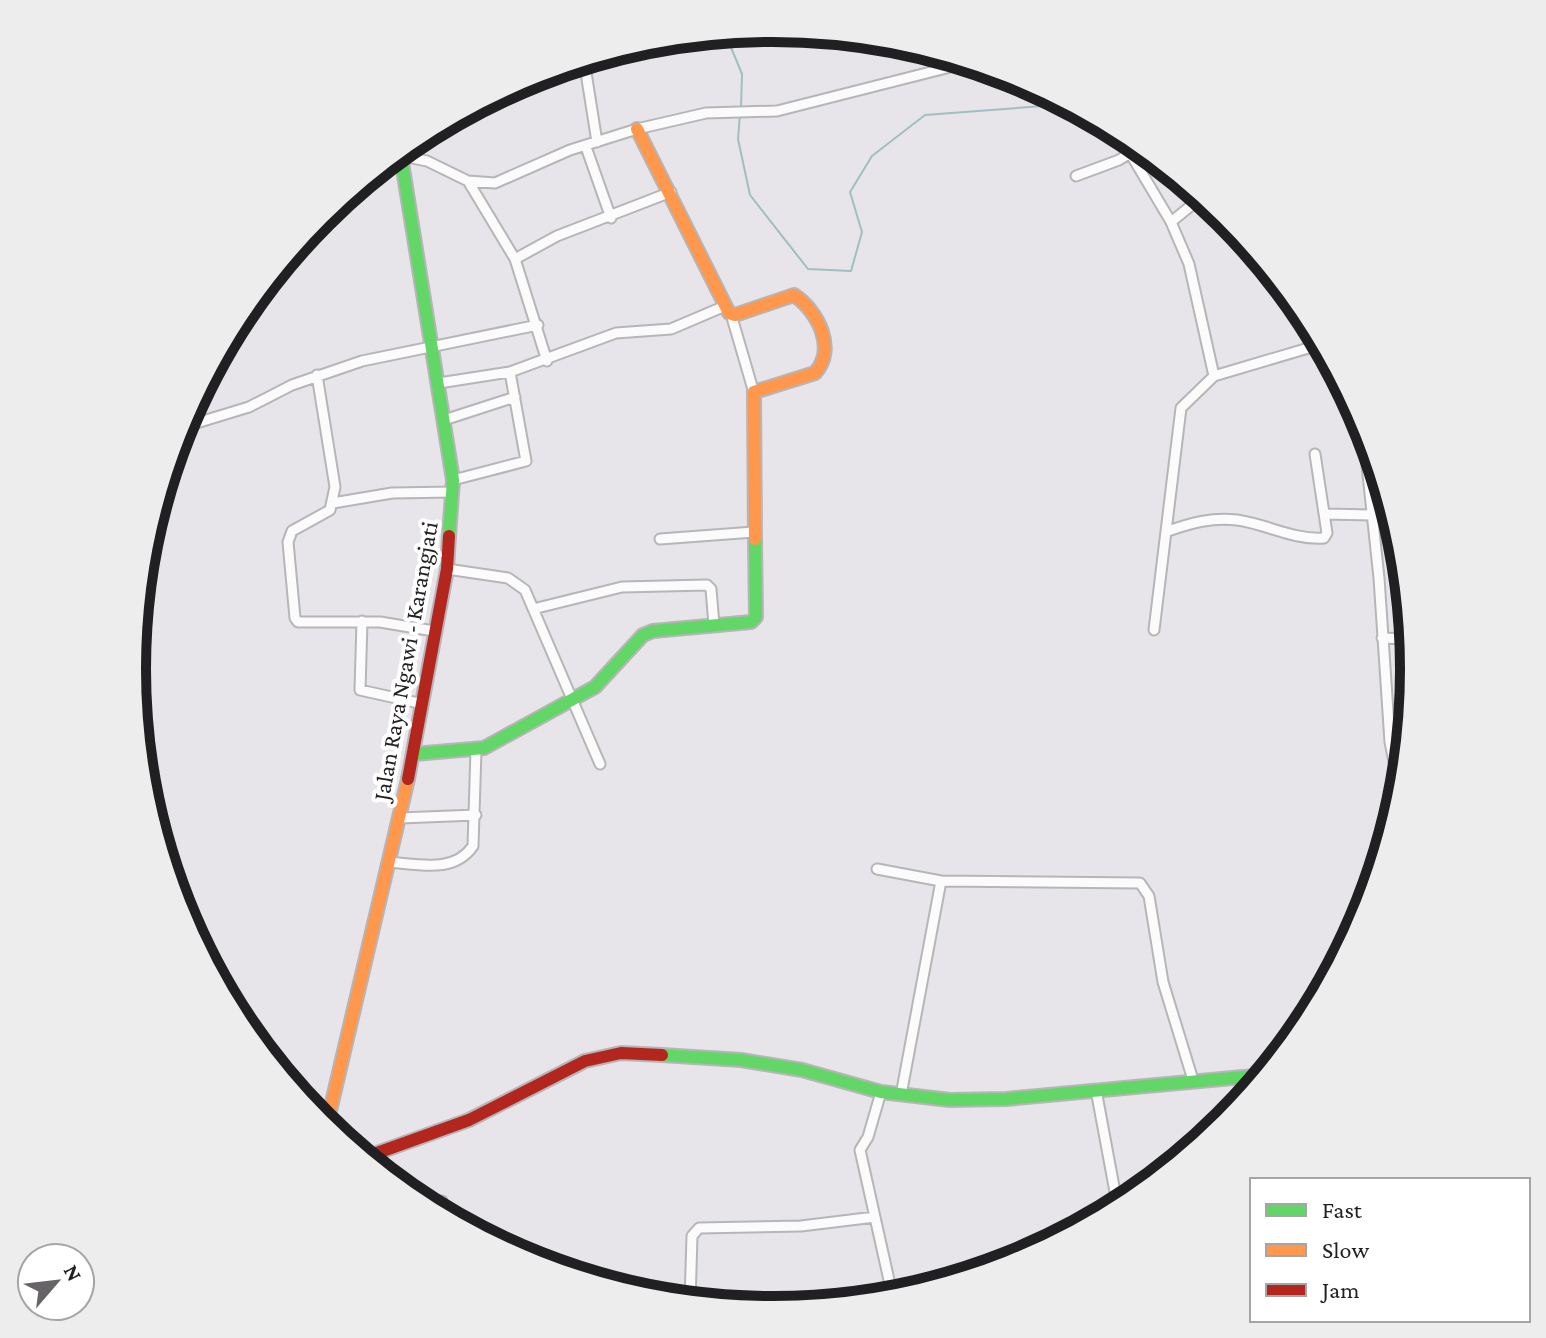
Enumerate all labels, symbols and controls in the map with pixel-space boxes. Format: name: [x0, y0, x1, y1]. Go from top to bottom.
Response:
street label: Jalan Raya Ngawi - Karangjati: [367, 519, 443, 805]
legend: [1250, 1178, 1530, 1322]
text: Fast: [1322, 1196, 1363, 1223]
text: Slow: [1322, 1236, 1369, 1263]
north arrow: [16, 1242, 96, 1322]
text: N: [59, 1260, 88, 1285]
text: Jam: [1320, 1276, 1360, 1303]

